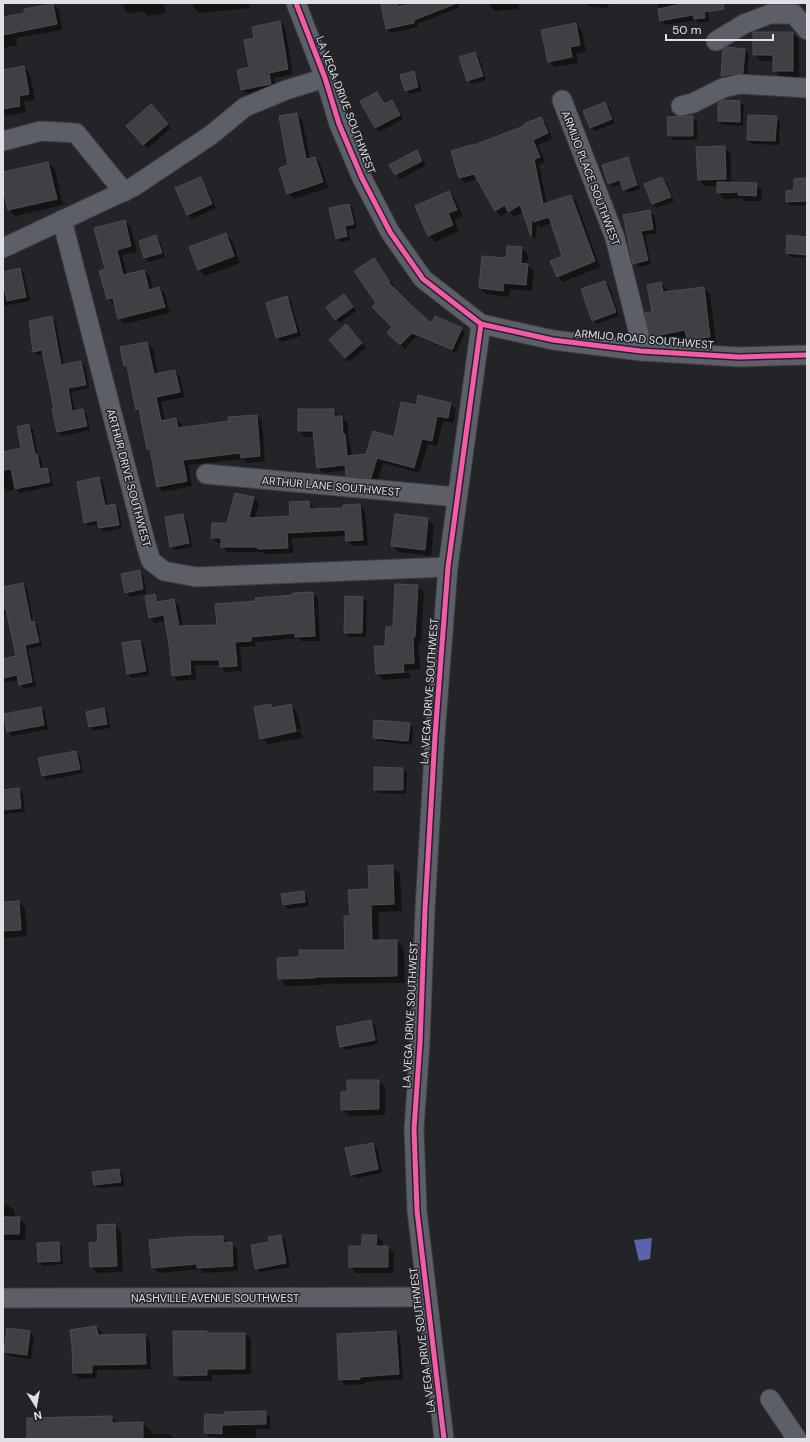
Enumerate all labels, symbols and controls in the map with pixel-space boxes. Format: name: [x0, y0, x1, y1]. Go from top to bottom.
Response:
scale bar: [666, 16, 773, 42]
text: 50 m: [672, 22, 701, 38]
street label: LA VEGA DRIVE SOUTHWEST: [313, 34, 379, 176]
street label: ARMIJO PLACE SOUTHWEST: [559, 108, 623, 248]
street label: ARMIJO ROAD SOUTHWEST: [574, 326, 714, 352]
street label: ARTHUR DRIVE SOUTHWEST: [104, 407, 154, 549]
street label: ARTHUR LANE SOUTHWEST: [261, 473, 401, 499]
street label: LA VEGA DRIVE SOUTHWEST: [417, 618, 441, 764]
street label: LA VEGA DRIVE SOUTHWEST: [399, 942, 421, 1088]
street label: LA VEGA DRIVE SOUTHWEST: [406, 1267, 438, 1413]
street label: NASHVILLE AVENUE SOUTHWEST: [131, 1291, 299, 1305]
north arrow: [16, 1386, 56, 1426]
text: N: [33, 1408, 43, 1423]

